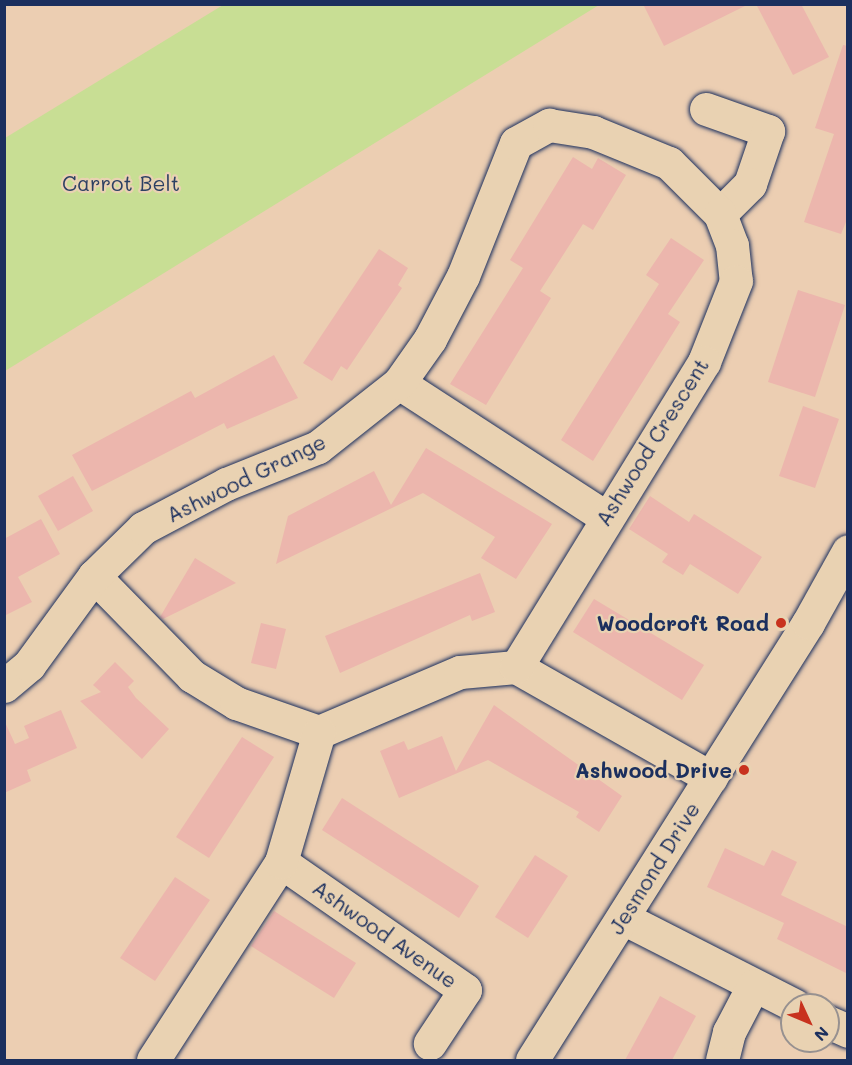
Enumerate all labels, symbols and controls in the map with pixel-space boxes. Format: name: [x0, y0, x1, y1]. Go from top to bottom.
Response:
park label: Carrot Belt: [62, 170, 180, 196]
street label: Ashwood Crescent: [590, 354, 714, 530]
street label: Ashwood Grange: [162, 429, 330, 527]
place label: Woodcroft Road: [597, 610, 769, 636]
marker: Woodcroft Road: [774, 616, 788, 630]
place label: Ashwood Drive: [575, 757, 732, 783]
marker: Ashwood Drive: [737, 763, 751, 777]
street label: Jesmond Drive: [603, 797, 705, 939]
street label: Ashwood Avenue: [308, 875, 462, 993]
north arrow: [780, 993, 840, 1053]
text: N: [810, 1023, 834, 1046]

